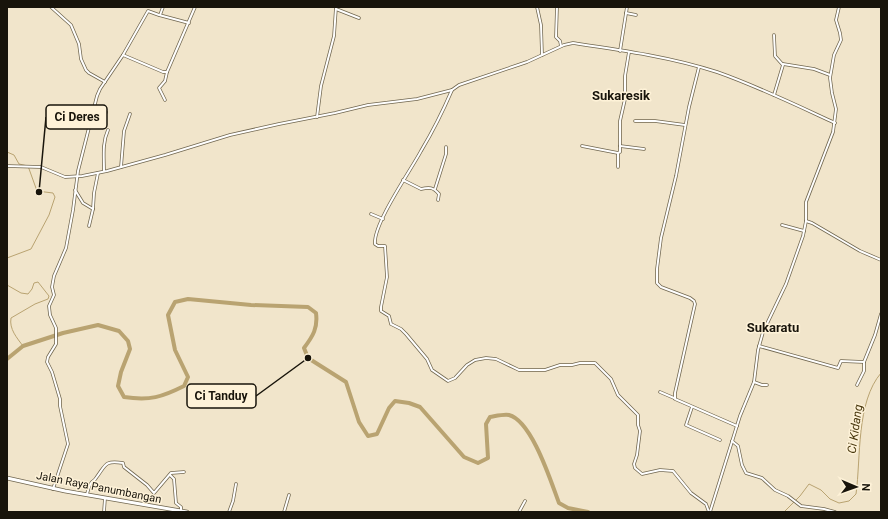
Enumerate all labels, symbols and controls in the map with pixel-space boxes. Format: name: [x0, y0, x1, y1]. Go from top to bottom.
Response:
district label: Sukaresik: [592, 88, 651, 103]
callout: Ci Deres: [46, 105, 107, 129]
text: Ci Deres: [54, 110, 100, 124]
district label: Sukaratu: [747, 320, 799, 335]
callout: Ci Tanduy: [187, 384, 256, 408]
text: Ci Tanduy: [195, 389, 248, 403]
water label: Ci Kidang: [845, 403, 865, 454]
north arrow: [836, 467, 876, 507]
street label: Jalan Raya Panumbangan: [35, 469, 163, 506]
text: N: [859, 483, 872, 492]

